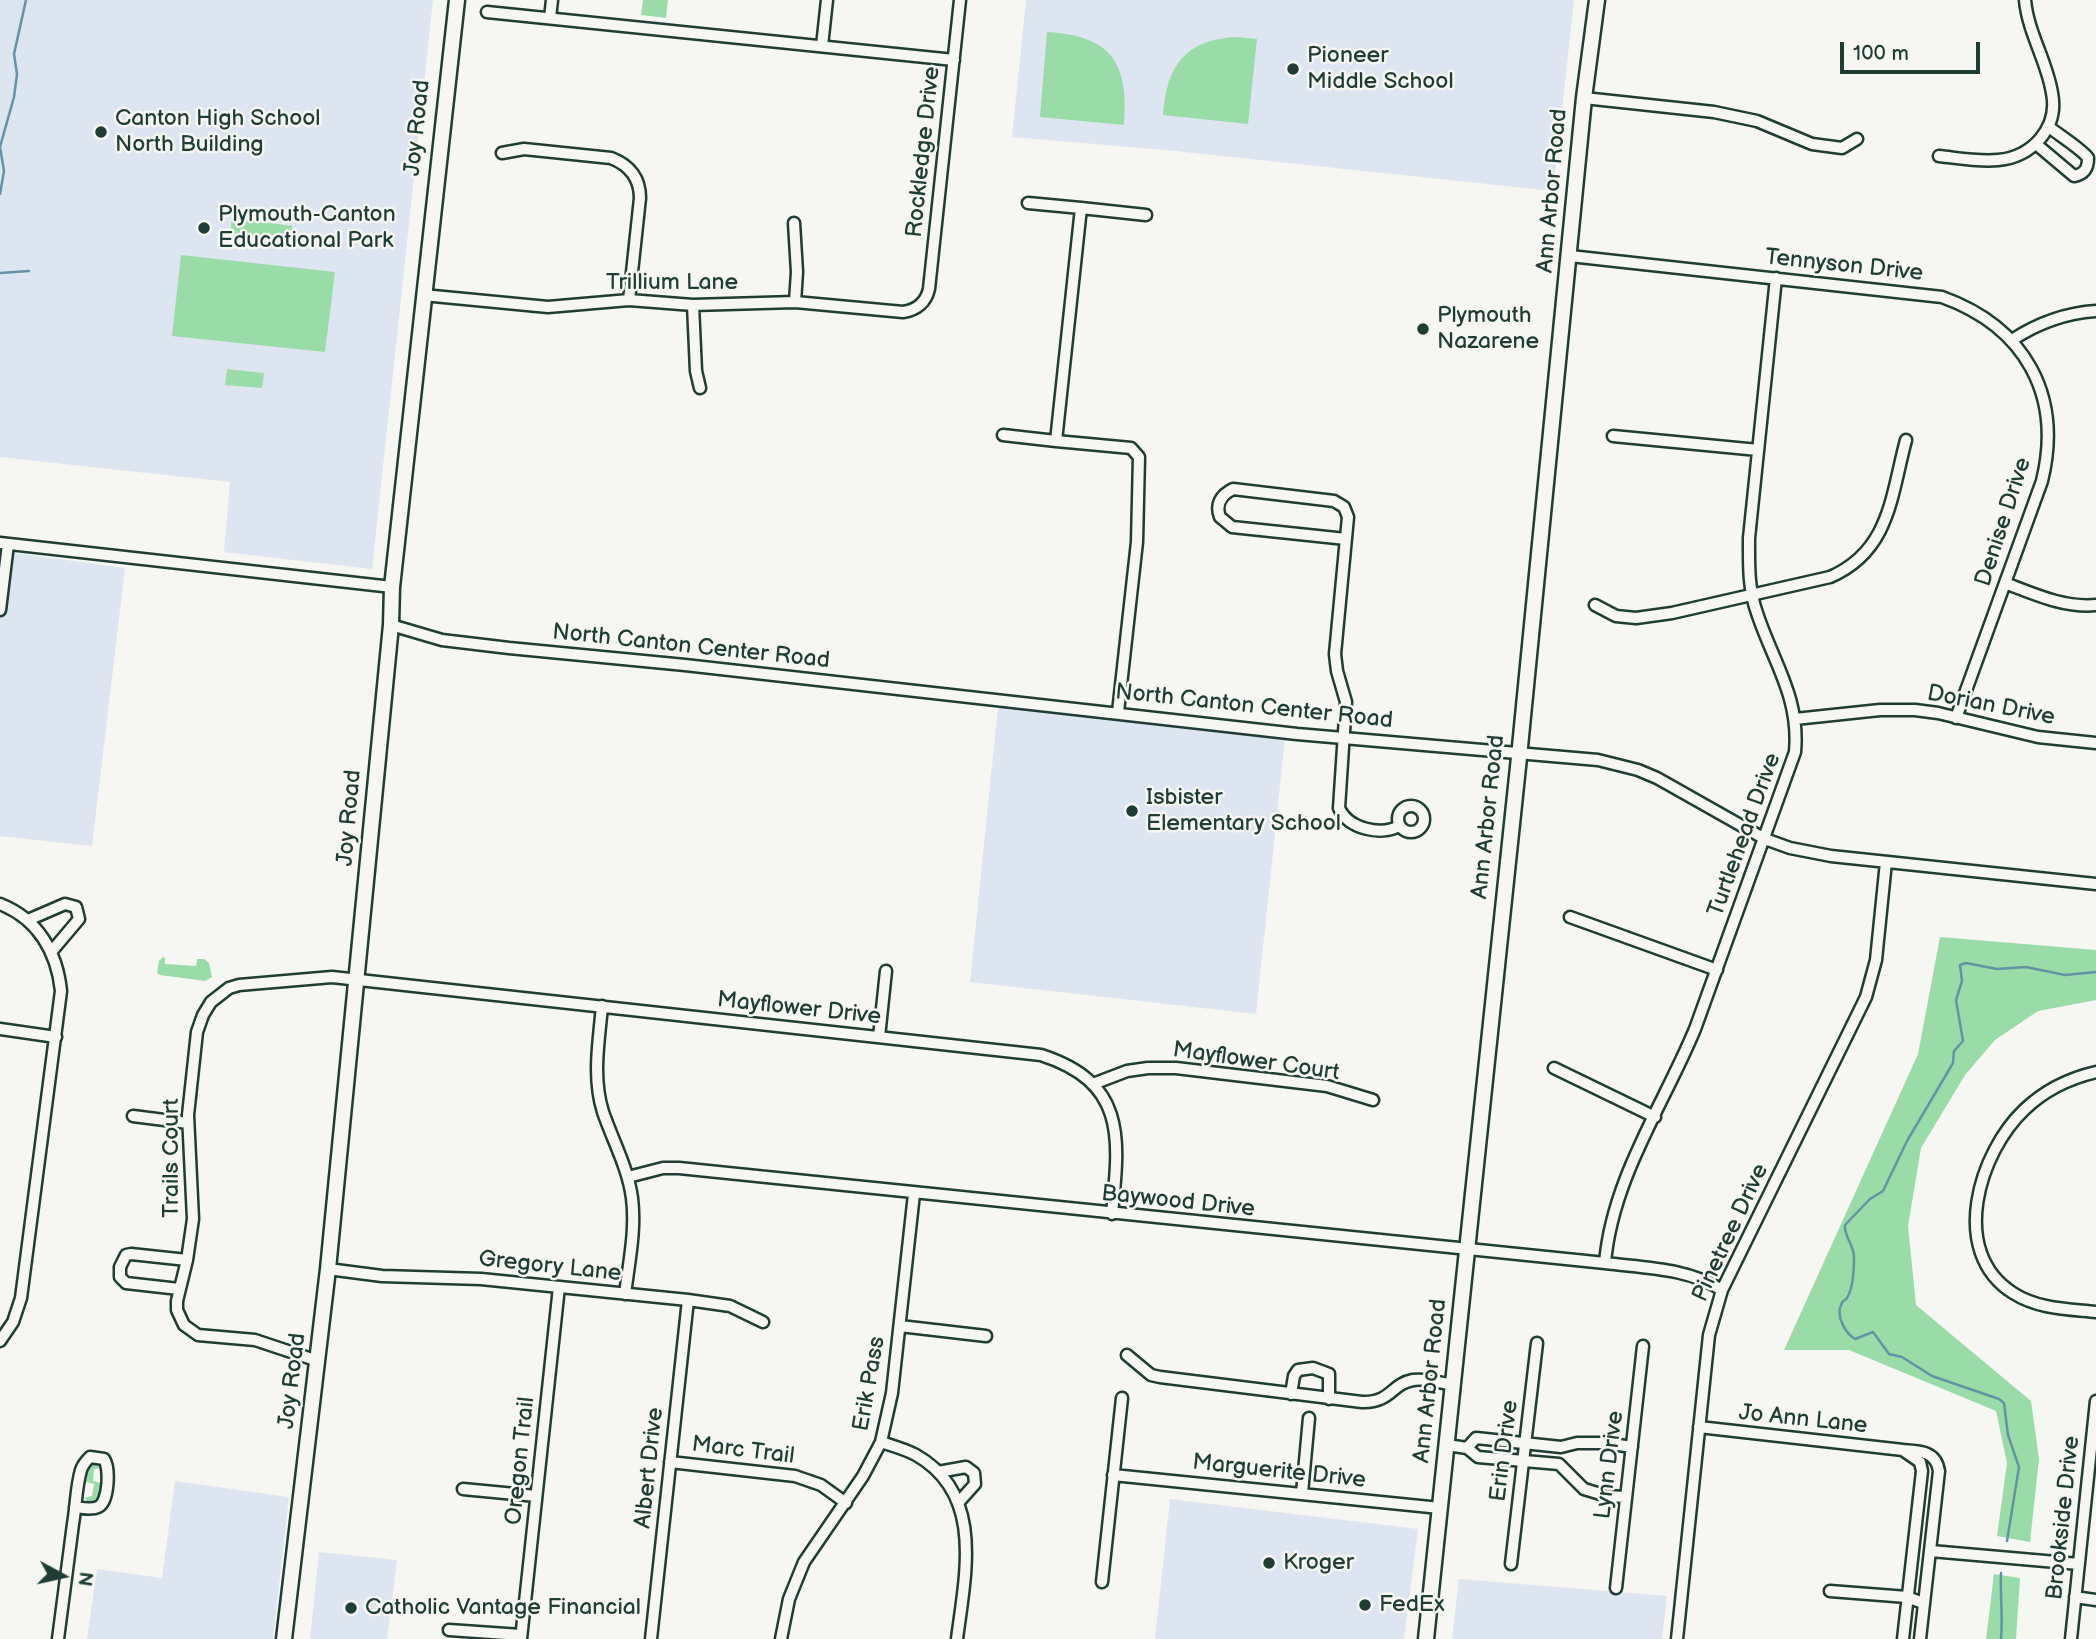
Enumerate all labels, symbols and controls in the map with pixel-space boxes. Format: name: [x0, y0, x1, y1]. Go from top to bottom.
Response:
scale bar: [1844, 28, 1984, 72]
text: 100 m: [1853, 41, 1909, 66]
place label: Pioneer Middle School: [1307, 42, 1454, 96]
marker: Pioneer Middle School: [1285, 61, 1301, 77]
street label: Rockledge Drive: [901, 65, 947, 239]
street label: Joy Road: [399, 79, 437, 177]
place label: Canton High School North Building: [115, 105, 320, 159]
street label: Ann Arbor Road: [1532, 108, 1574, 274]
marker: Canton High School North Building: [93, 124, 109, 140]
place label: Plymouth-Canton Educational Park: [218, 201, 396, 255]
marker: Plymouth-Canton Educational Park: [196, 220, 212, 236]
street label: Tennyson Drive: [1764, 244, 1924, 288]
street label: Trillium Lane: [606, 269, 738, 297]
place label: Plymouth Nazarene: [1437, 302, 1539, 356]
marker: Plymouth Nazarene: [1415, 321, 1431, 337]
street label: Denise Drive: [1970, 454, 2038, 590]
street label: North Canton Center Road: [551, 619, 831, 675]
street label: North Canton Center Road: [1114, 679, 1394, 735]
street label: Dorian Drive: [1925, 680, 2057, 732]
street label: Ann Arbor Road: [1467, 734, 1511, 900]
street label: Turtlehead Drive: [1703, 749, 1787, 921]
street label: Joy Road: [332, 769, 368, 867]
place label: Isbister Elementary School: [1146, 784, 1341, 838]
marker: Isbister Elementary School: [1124, 803, 1140, 819]
street label: Mayflower Drive: [716, 987, 882, 1031]
street label: Mayflower Court: [1171, 1037, 1341, 1087]
street label: Trails Court: [158, 1098, 186, 1218]
street label: Pinetree Drive: [1687, 1160, 1775, 1306]
street label: Baywood Drive: [1100, 1180, 1256, 1224]
street label: Gregory Lane: [477, 1246, 623, 1288]
street label: Ann Arbor Road: [1409, 1298, 1453, 1464]
street label: Joy Road: [273, 1331, 313, 1431]
street label: Erik Pass: [848, 1335, 892, 1433]
street label: Oregon Trail: [501, 1396, 541, 1526]
street label: Erin Drive: [1485, 1399, 1525, 1503]
street label: Jo Ann Lane: [1737, 1400, 1869, 1440]
street label: Albert Drive: [630, 1406, 670, 1530]
street label: Lynn Drive: [1590, 1409, 1630, 1521]
street label: Marc Trail: [690, 1431, 796, 1471]
street label: Brookside Drive: [2042, 1435, 2086, 1601]
street label: Marguerite Drive: [1191, 1449, 1367, 1495]
north arrow: [28, 1541, 98, 1611]
place label: Kroger: [1283, 1549, 1354, 1577]
marker: Kroger: [1261, 1555, 1277, 1571]
text: N: [72, 1570, 97, 1588]
place label: FedEx: [1379, 1591, 1445, 1619]
place label: Catholic Vantage Financial: [365, 1594, 641, 1622]
marker: FedEx: [1357, 1597, 1373, 1613]
marker: Catholic Vantage Financial: [343, 1600, 359, 1616]

